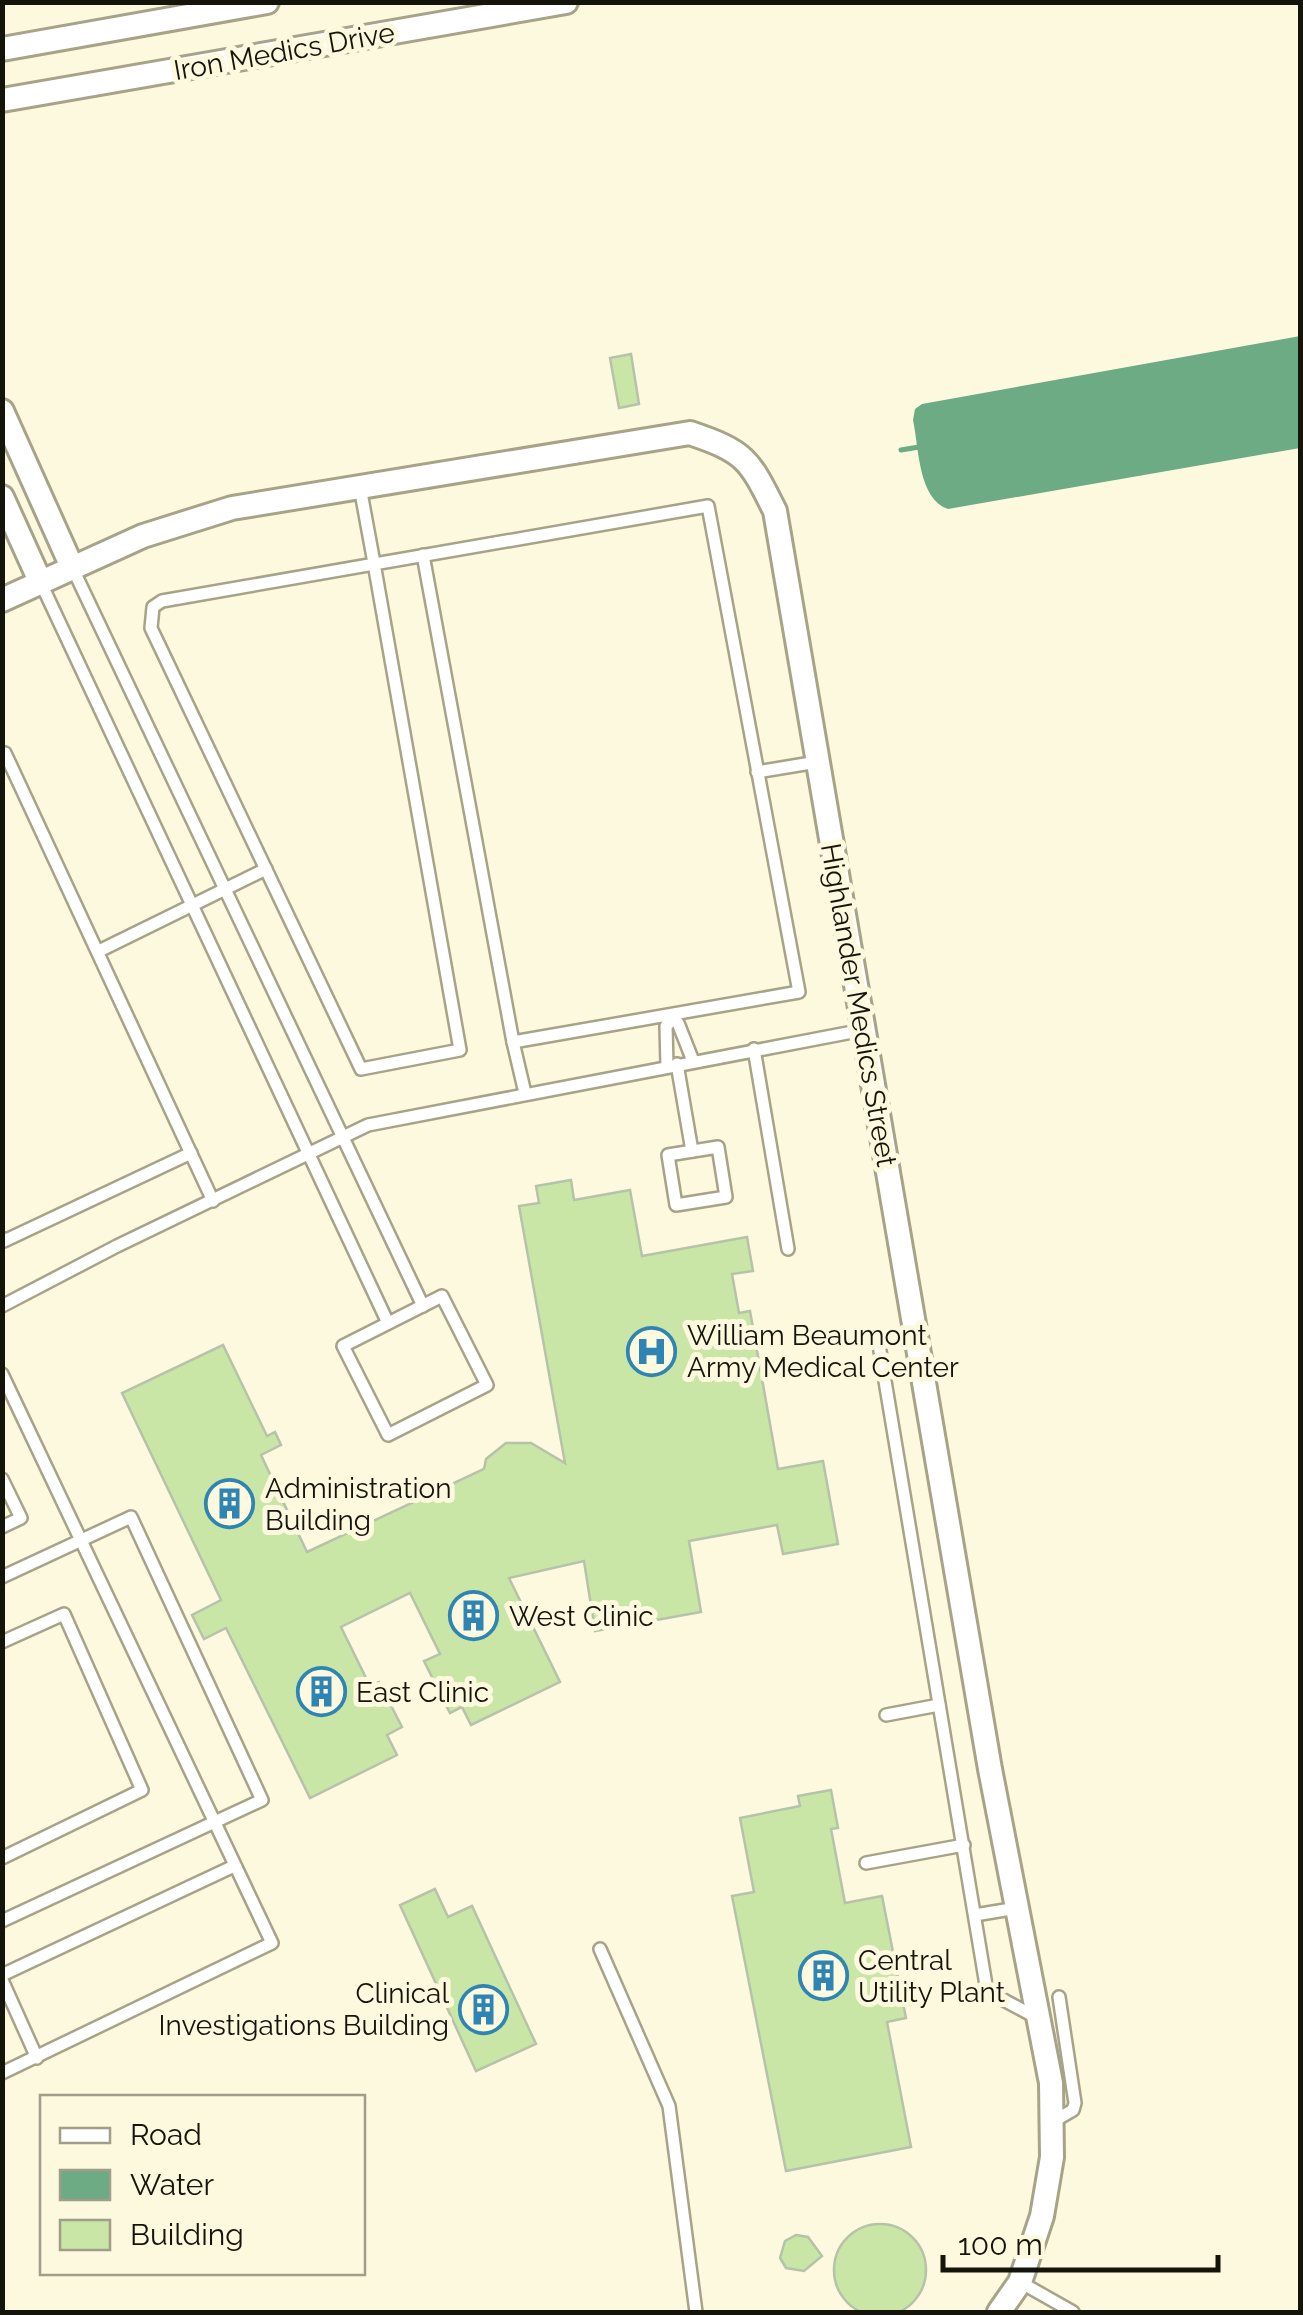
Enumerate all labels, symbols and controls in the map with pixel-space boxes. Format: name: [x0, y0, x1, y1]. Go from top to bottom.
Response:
street label: Iron Medics Drive: [171, 16, 397, 87]
street label: Highlander Medics Street: [814, 841, 903, 1170]
place label: William Beaumont Army Medical Center: [687, 1319, 959, 1384]
hospital icon: William Beaumont Army Medical Center: [626, 1325, 678, 1377]
place label: Administration Building: [265, 1472, 451, 1537]
building icon: Administration Building: [204, 1478, 256, 1530]
building icon: West Clinic: [448, 1590, 500, 1642]
place label: West Clinic: [509, 1600, 654, 1633]
building icon: East Clinic: [295, 1666, 347, 1718]
place label: East Clinic: [356, 1676, 489, 1709]
place label: Central Utility Plant: [858, 1944, 1006, 2009]
building icon: Central Utility Plant: [797, 1950, 849, 2002]
place label: Clinical Investigations Building: [158, 1977, 449, 2042]
building icon: Clinical Investigations Building: [458, 1983, 510, 2035]
legend: [40, 2095, 365, 2275]
text: Road: [130, 2117, 202, 2152]
text: Water: [130, 2167, 214, 2202]
scale bar: [943, 2210, 1218, 2272]
text: Building: [130, 2217, 244, 2252]
text: 100 m: [958, 2227, 1043, 2262]

